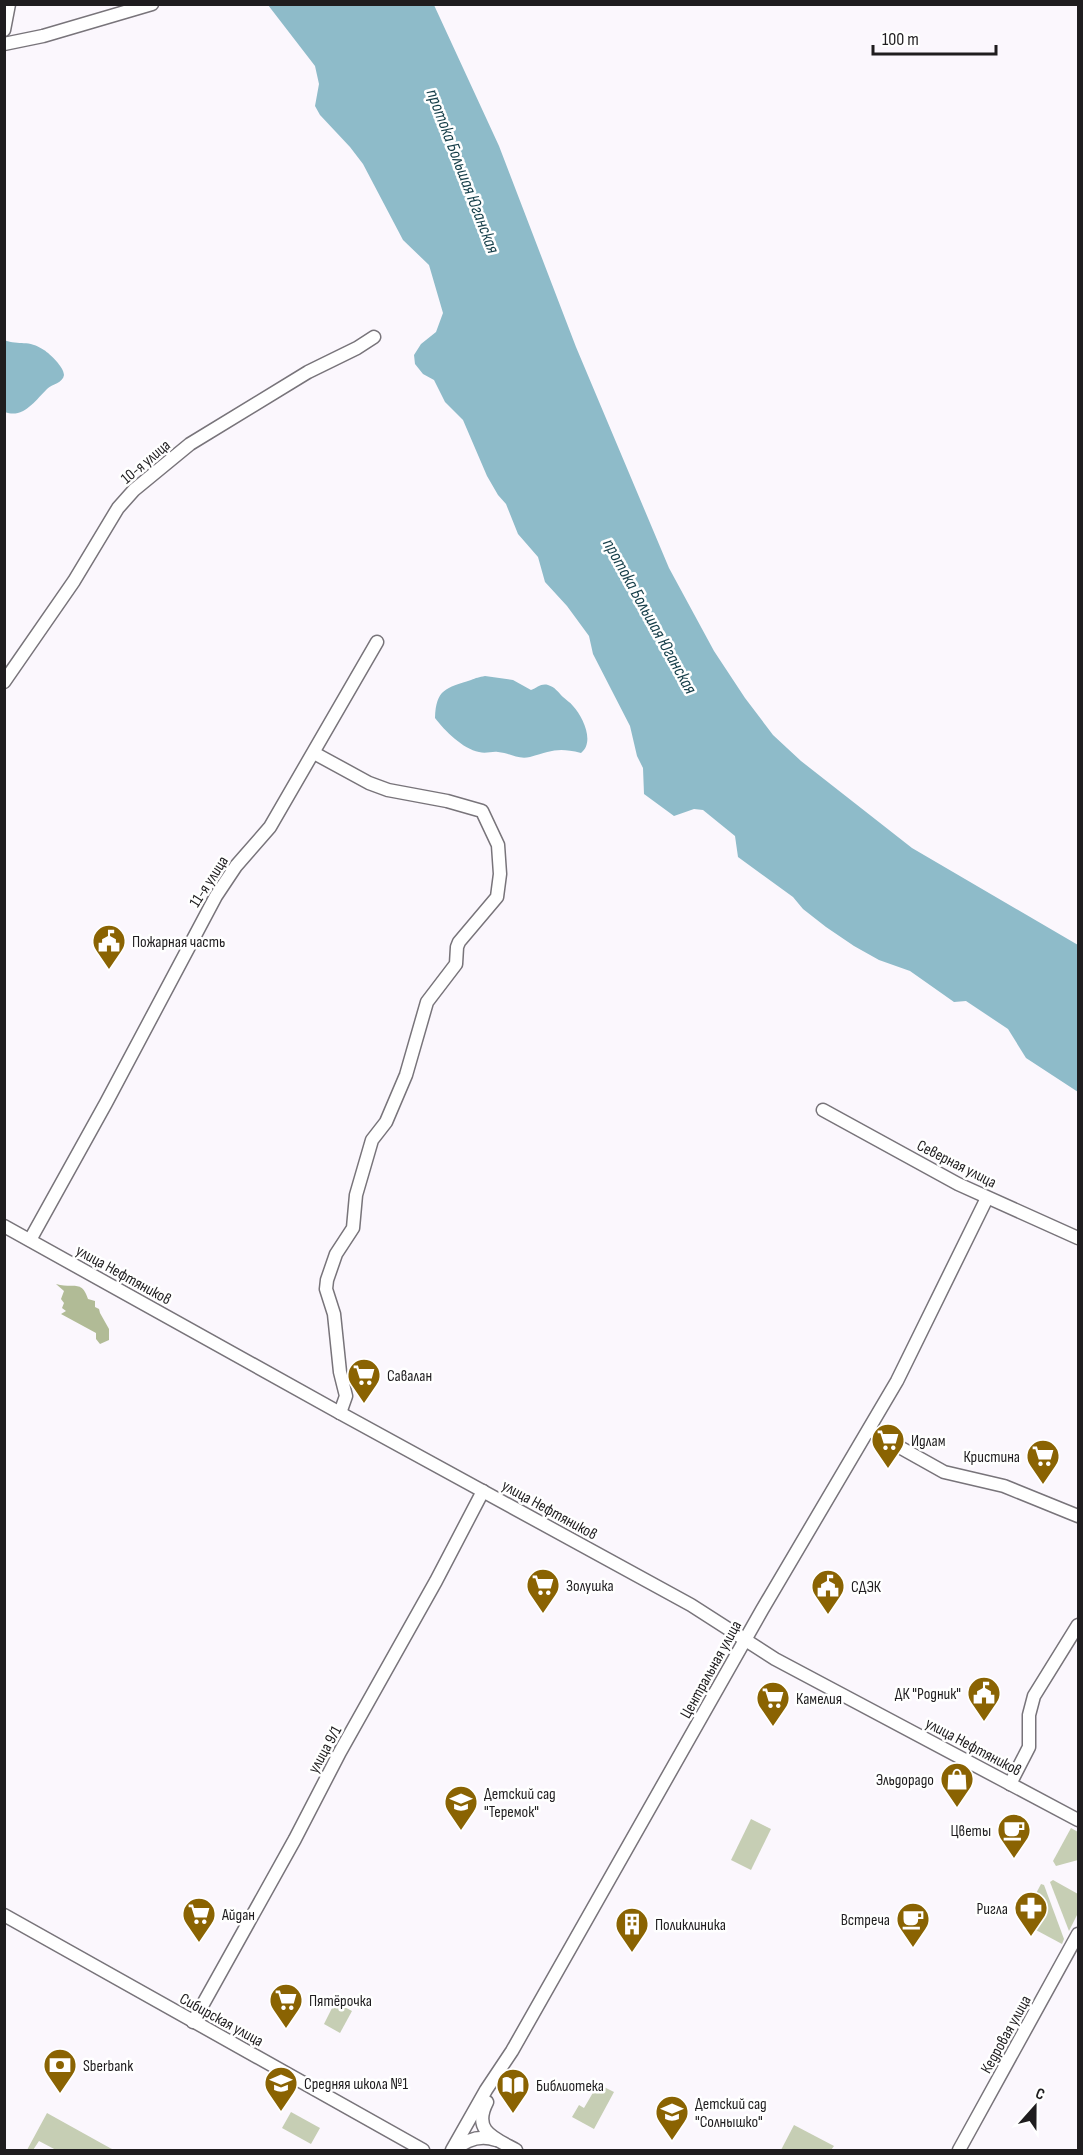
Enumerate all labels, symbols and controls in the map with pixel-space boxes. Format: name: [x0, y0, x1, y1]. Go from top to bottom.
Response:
scale bar: [873, 18, 996, 56]
text: 100 m: [882, 29, 919, 50]
water label: протока Большая Юганская: [422, 86, 504, 256]
street label: 10-я улица: [117, 436, 175, 488]
water label: протока Большая Юганская: [598, 535, 701, 698]
street label: 11-я улица: [186, 853, 233, 911]
public building icon: Пожарная часть: [91, 923, 127, 970]
place label: Пожарная часть: [132, 933, 225, 952]
street label: Северная улица: [913, 1136, 999, 1192]
street label: улица Нефтяников: [72, 1241, 174, 1309]
supermarket icon: Савалан: [346, 1357, 382, 1404]
place label: Савалан: [387, 1367, 432, 1386]
supermarket icon: Идлам: [870, 1422, 906, 1469]
place label: Идлам: [911, 1432, 946, 1451]
supermarket icon: Кристина: [1025, 1438, 1061, 1485]
place label: Кристина: [963, 1448, 1020, 1467]
street label: улица Нефтяников: [498, 1476, 600, 1544]
supermarket icon: Золушка: [525, 1567, 561, 1614]
public building icon: СДЭК: [810, 1568, 846, 1615]
place label: Золушка: [566, 1577, 614, 1596]
place label: СДЭК: [851, 1578, 882, 1597]
street label: Центральная улица: [677, 1617, 746, 1722]
public building icon: ДК "Родник": [966, 1675, 1002, 1722]
supermarket icon: Камелия: [755, 1680, 791, 1727]
place label: ДК "Родник": [895, 1685, 961, 1704]
place label: Камелия: [796, 1690, 842, 1709]
street label: улица Нефтяников: [922, 1714, 1025, 1781]
street label: улица 9/1: [305, 1722, 346, 1777]
shop icon: Эльдорадо: [939, 1761, 975, 1808]
place label: Эльдорадо: [876, 1771, 934, 1790]
school or university icon: Детский сад "Теремок": [443, 1784, 479, 1831]
place label: Детский сад "Теремок": [484, 1785, 556, 1822]
cafe icon: Цветы: [996, 1812, 1032, 1859]
place label: Цветы: [950, 1822, 991, 1841]
pharmacy icon: Ригла: [1013, 1890, 1049, 1937]
supermarket icon: Айдан: [181, 1896, 217, 1943]
place label: Ригла: [977, 1900, 1008, 1919]
cafe icon: Встреча: [895, 1901, 931, 1948]
place label: Айдан: [221, 1906, 255, 1925]
building icon: Поликлиника: [614, 1906, 650, 1953]
place label: Встреча: [841, 1911, 890, 1930]
place label: Поликлиника: [655, 1916, 726, 1935]
supermarket icon: Пятёрочка: [268, 1982, 304, 2029]
street label: Сибирская улица: [176, 1989, 267, 2051]
place label: Пятёрочка: [309, 1992, 372, 2011]
street label: Кедровая улица: [977, 1992, 1036, 2077]
bank icon: Sberbank: [42, 2047, 78, 2094]
place label: Sberbank: [83, 2057, 133, 2076]
school or university icon: Средняя школа №1: [263, 2065, 299, 2112]
library icon: Библиотека: [495, 2067, 531, 2114]
place label: Средняя школа №1: [304, 2075, 408, 2094]
place label: Библиотека: [536, 2077, 604, 2096]
north arrow: [1005, 2077, 1065, 2137]
text: С: [1033, 2084, 1047, 2105]
school or university icon: Детский сад "Солнышко": [654, 2094, 690, 2141]
place label: Детский сад "Солнышко": [695, 2095, 767, 2132]

